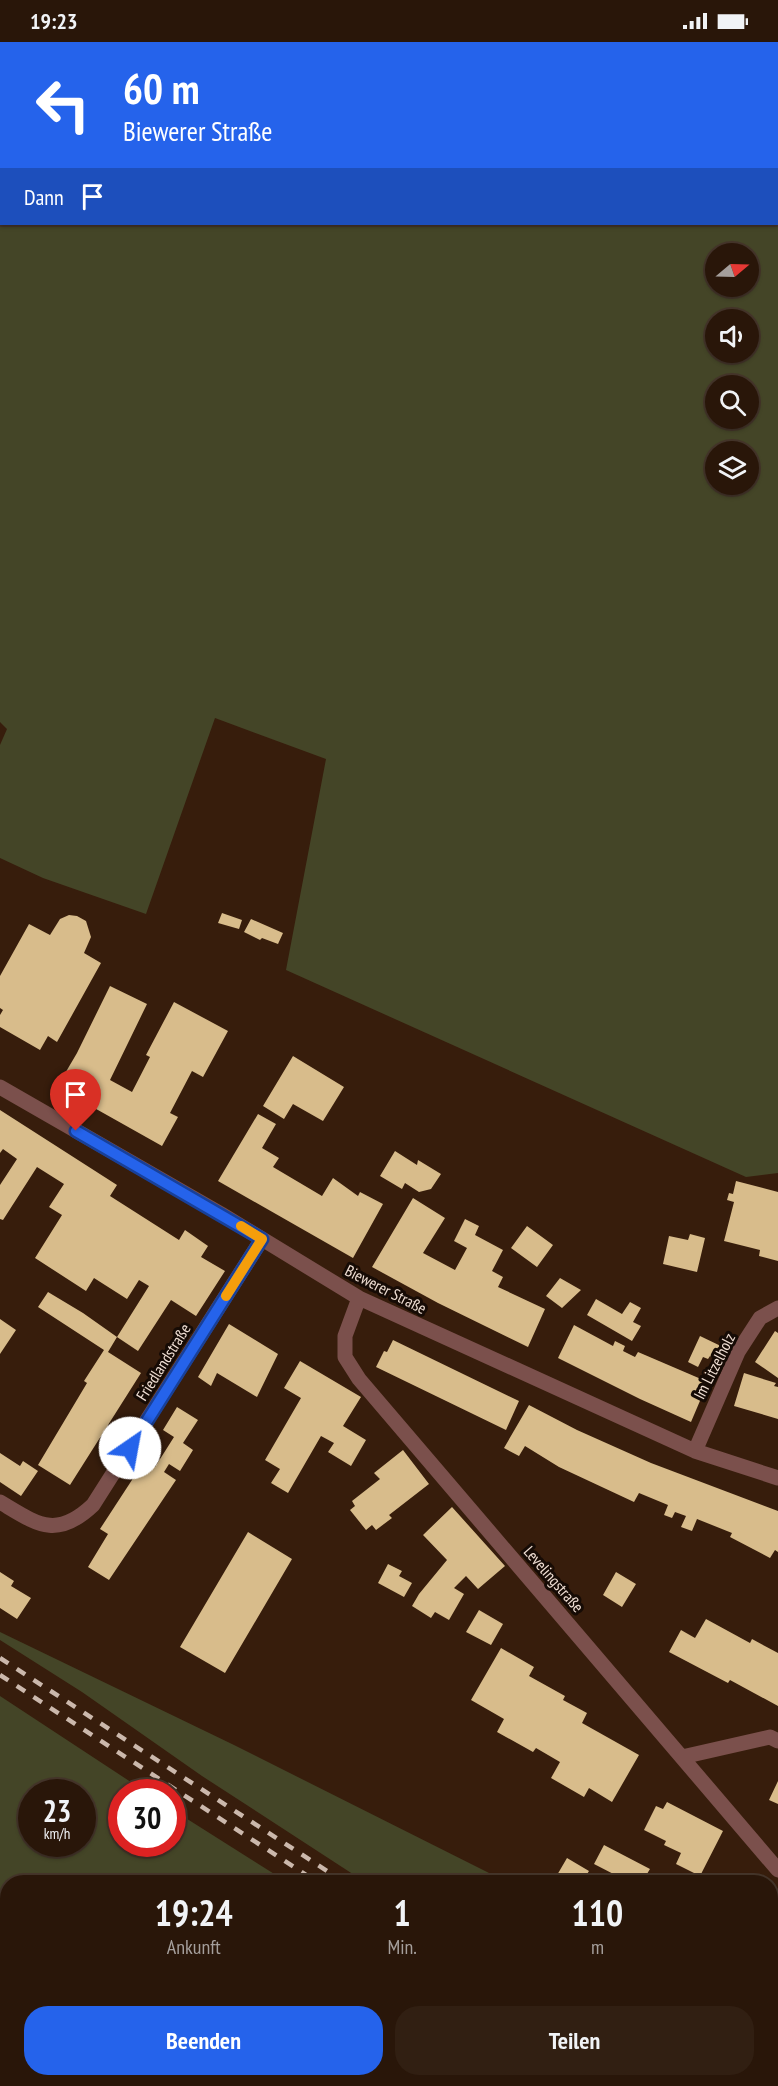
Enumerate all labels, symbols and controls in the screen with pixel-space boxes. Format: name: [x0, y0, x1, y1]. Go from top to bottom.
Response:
text: 19:23: [30, 7, 78, 35]
text: 60 m: [123, 61, 200, 116]
icon: left: [24, 66, 102, 144]
text: Biewerer Straße: [123, 114, 273, 148]
icon: arrive: [76, 180, 109, 213]
text: Dann: [24, 183, 64, 211]
north arrow: [705, 243, 759, 297]
map controls: [705, 243, 759, 495]
button: sound: [705, 309, 759, 363]
button: search: [705, 375, 759, 429]
button: layers: [705, 441, 759, 495]
pin: [50, 1069, 101, 1131]
icon: arrive: [59, 1078, 92, 1111]
street label: Biewerer Straße: [342, 1260, 430, 1318]
street label: Friedlandstraße: [131, 1320, 195, 1404]
street label: Im Litzelholz: [689, 1329, 739, 1402]
position arrow: [98, 1416, 162, 1480]
street label: Levelingstraße: [520, 1542, 588, 1616]
speed limit sign: 30: [108, 1779, 186, 1857]
text: 23: [43, 1791, 71, 1830]
text: km/h: [44, 1824, 70, 1843]
text: 19:24: [155, 1889, 233, 1936]
text: 1: [394, 1889, 411, 1936]
text: 110: [572, 1889, 623, 1936]
text: Ankunft: [167, 1934, 221, 1960]
text: Min.: [387, 1934, 417, 1960]
text: m: [591, 1934, 604, 1960]
button: Beenden: [24, 2006, 383, 2075]
button: Teilen: [395, 2006, 754, 2075]

